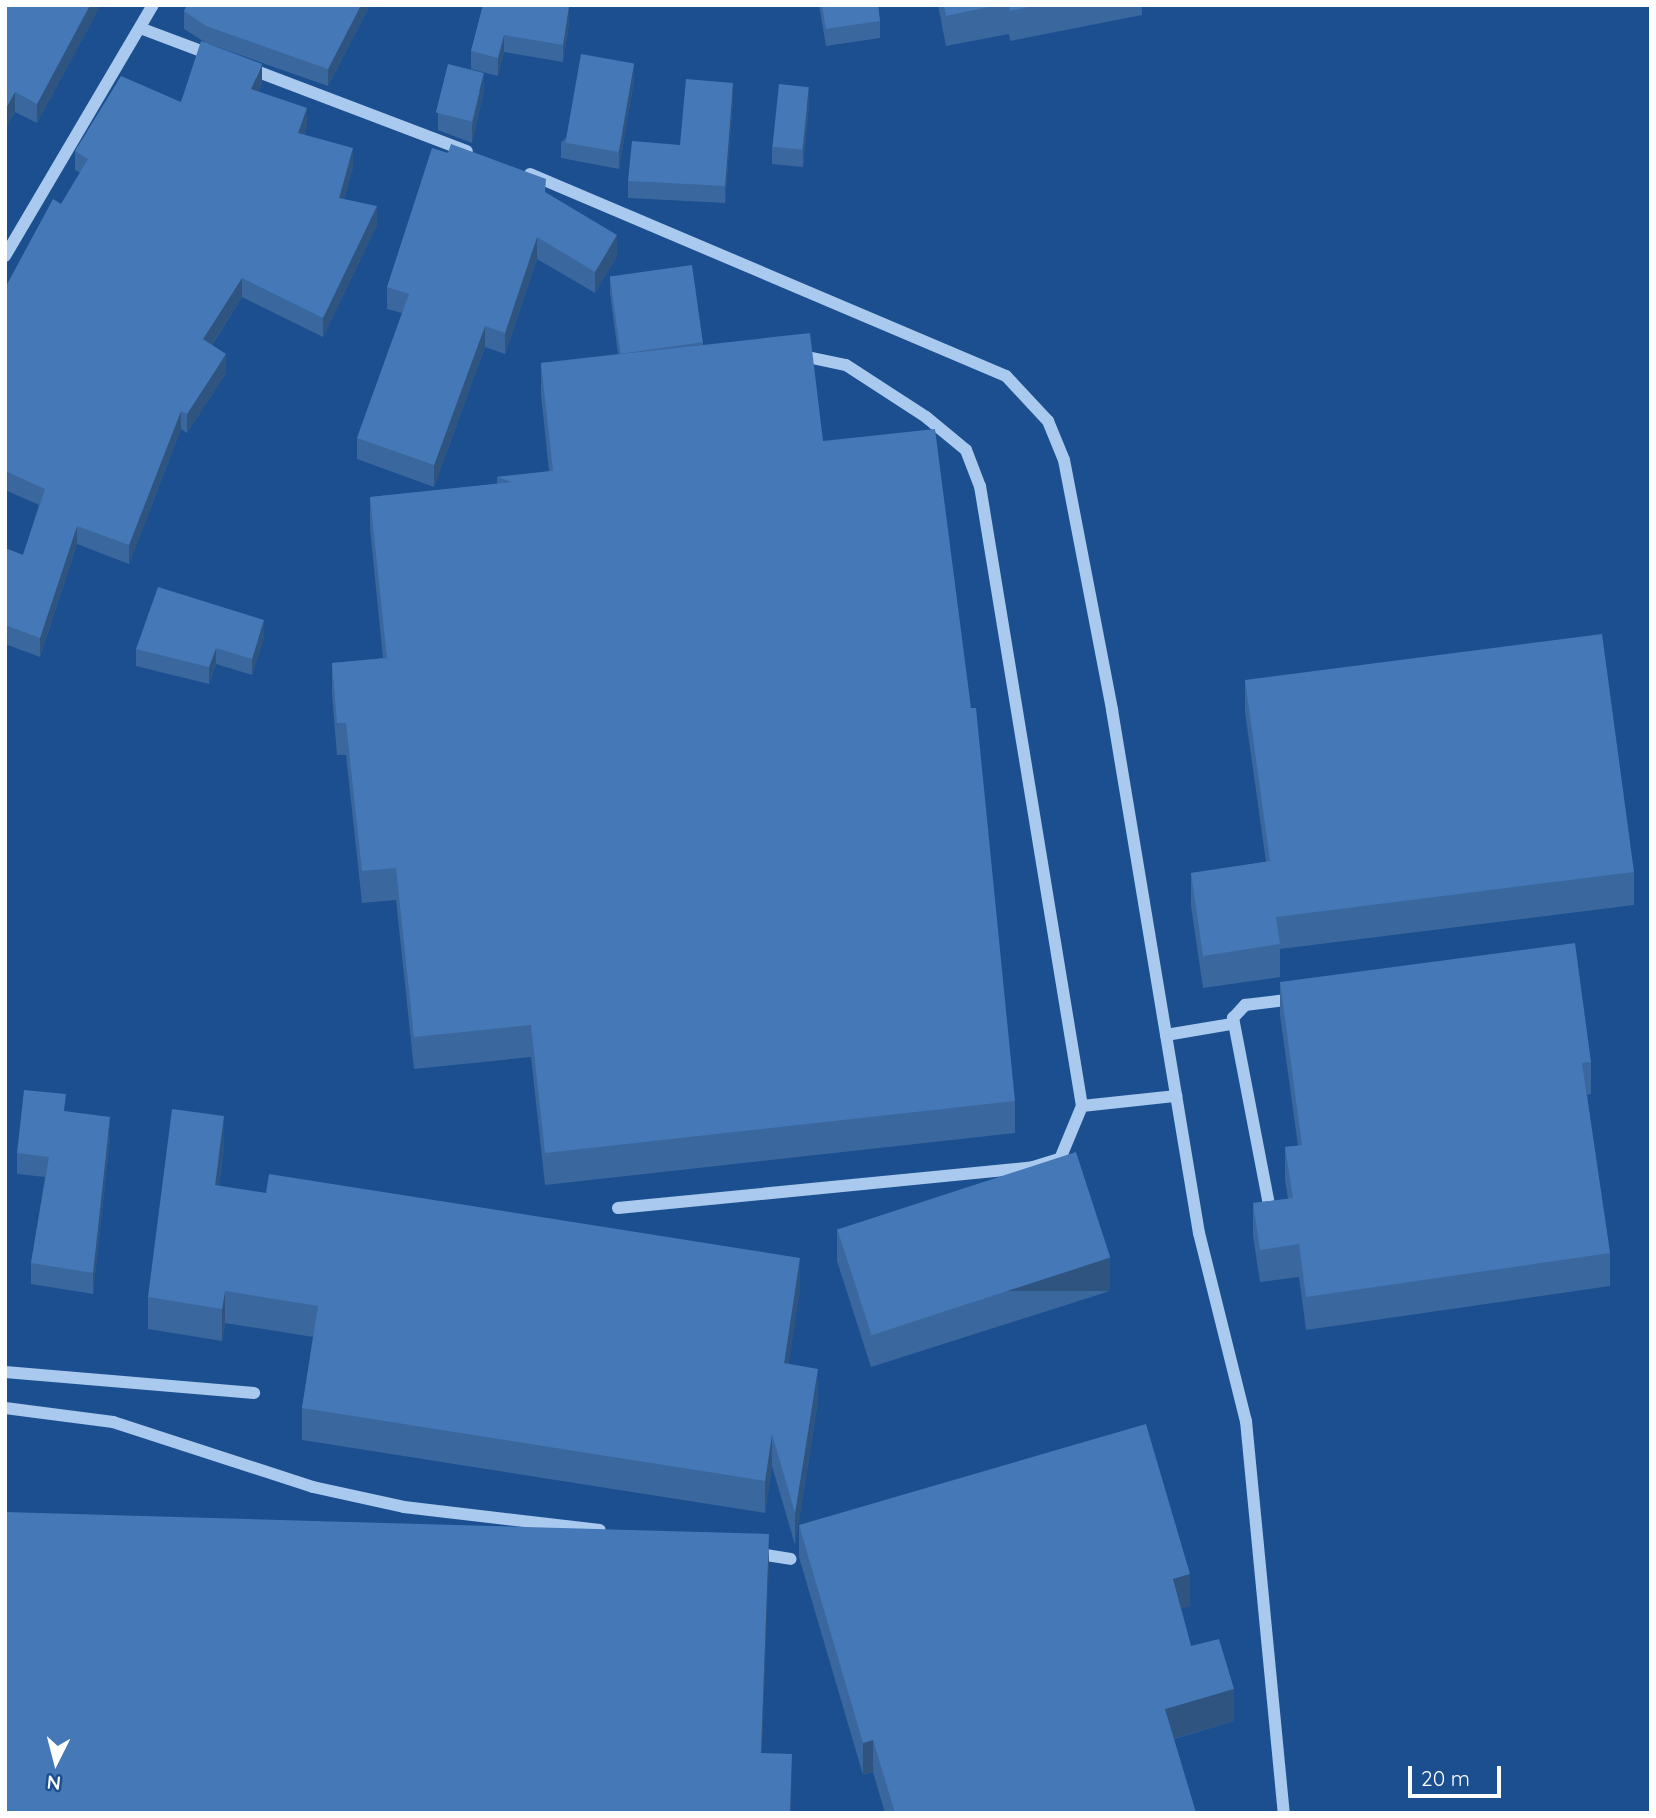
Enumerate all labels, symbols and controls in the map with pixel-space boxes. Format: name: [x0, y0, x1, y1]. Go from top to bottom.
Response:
north arrow: [21, 1727, 91, 1797]
scale bar: [1411, 1752, 1504, 1796]
text: 20 m: [1421, 1765, 1470, 1791]
text: N: [46, 1770, 62, 1796]

